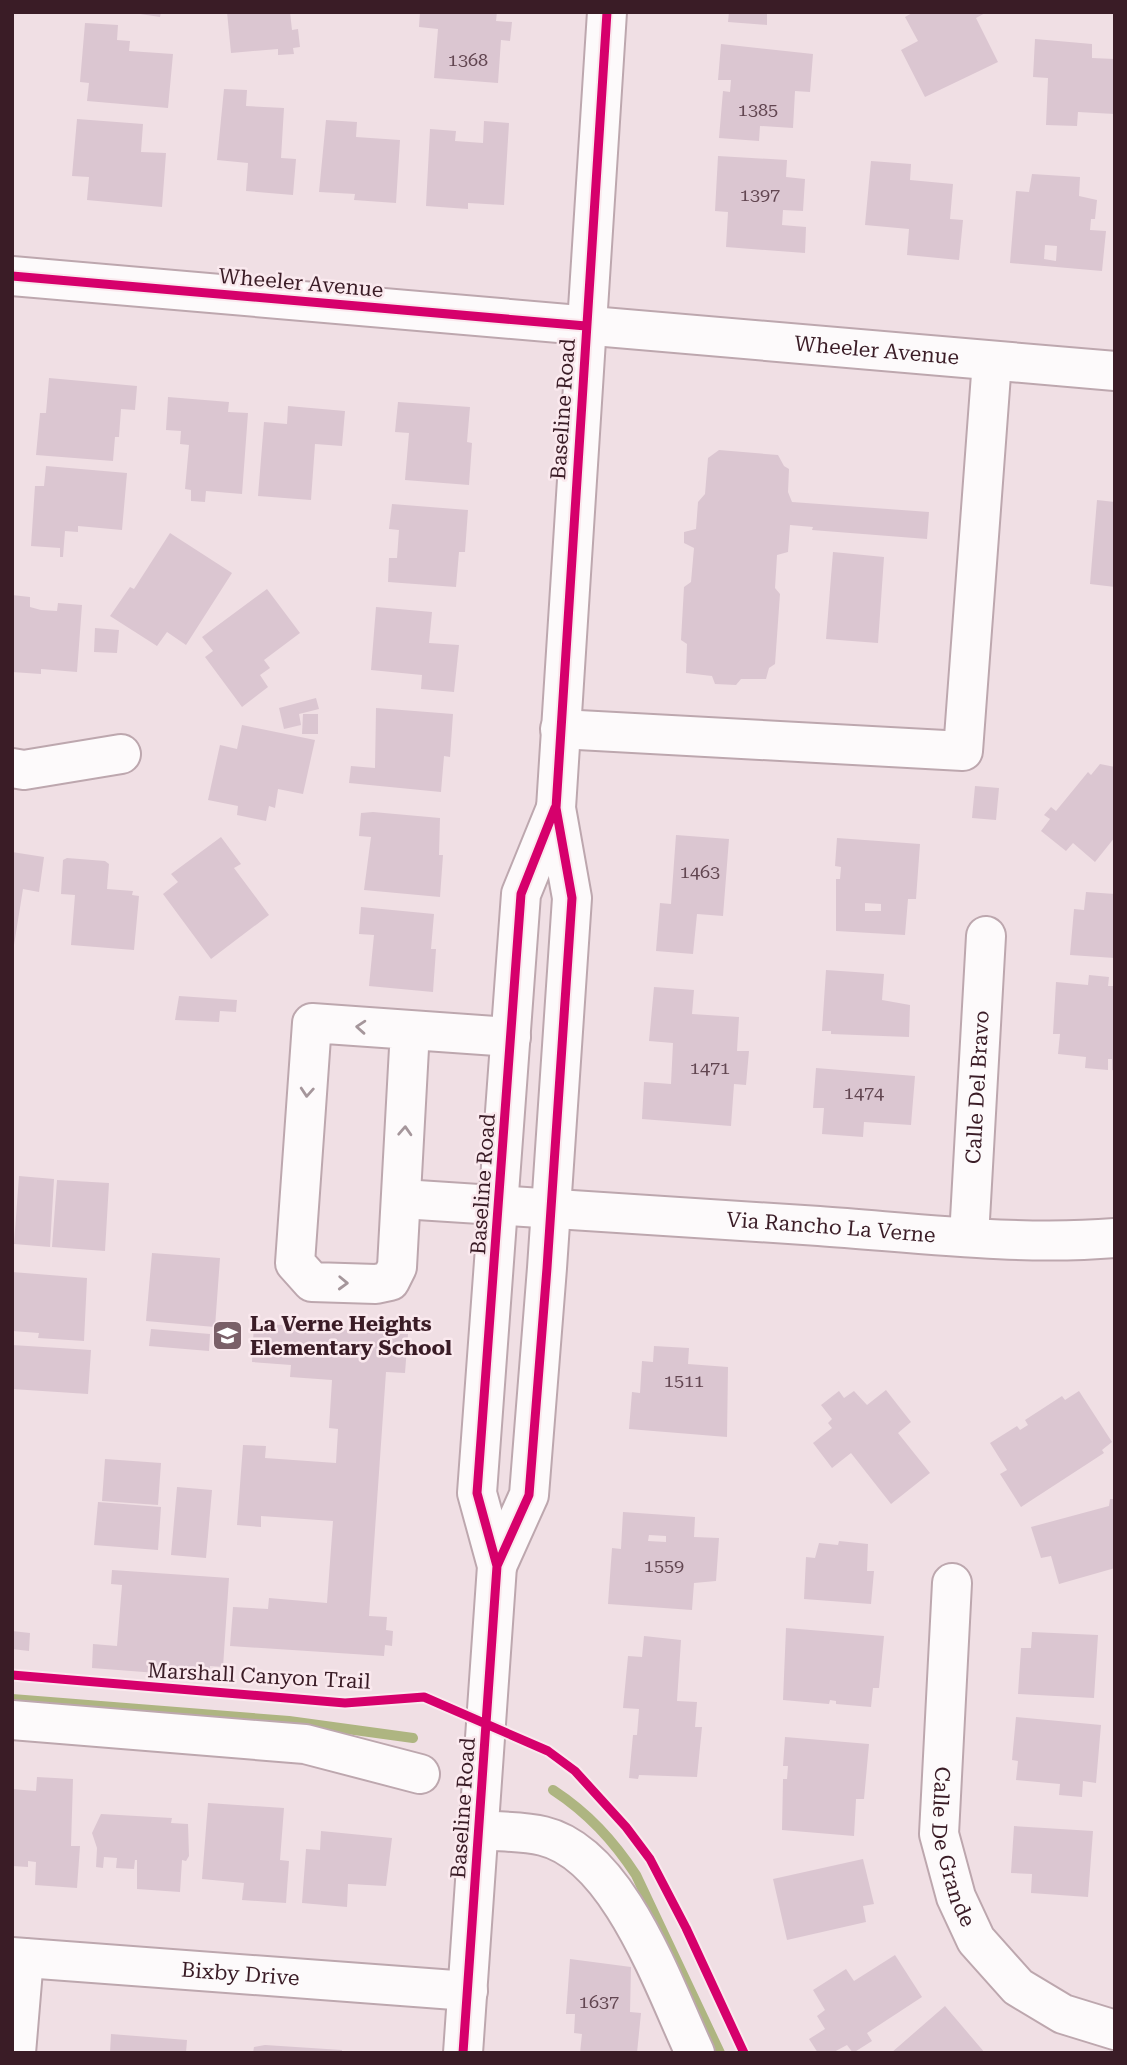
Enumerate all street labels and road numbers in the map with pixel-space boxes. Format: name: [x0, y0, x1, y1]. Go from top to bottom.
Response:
street label: Wheeler Avenue: [218, 264, 384, 302]
street label: Wheeler Avenue: [793, 331, 960, 370]
street label: Baseline Road: [546, 337, 580, 481]
street label: Calle Del Bravo: [961, 1010, 994, 1165]
street label: Baseline Road: [466, 1112, 500, 1256]
street label: Via Rancho La Verne: [726, 1208, 937, 1247]
street label: Marshall Canyon Trail: [147, 1658, 372, 1694]
street label: Baseline Road: [446, 1736, 480, 1880]
street label: Calle De Grande: [927, 1766, 980, 1931]
street label: Bixby Drive: [180, 1958, 300, 1990]

